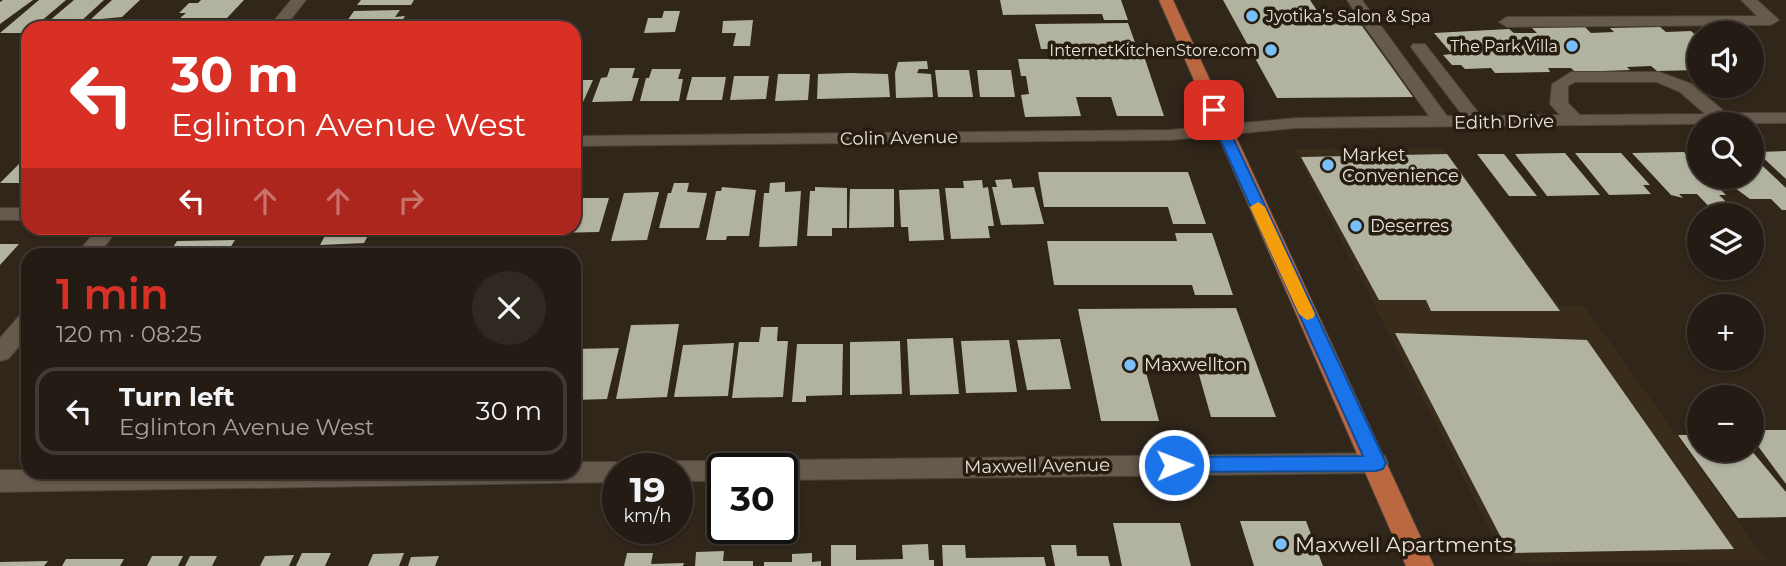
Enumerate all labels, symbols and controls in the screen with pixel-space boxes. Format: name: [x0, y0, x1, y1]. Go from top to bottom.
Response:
place label: Jyotika’s Salon & Spa: [1265, 7, 1431, 26]
marker: Jyotika’s Salon & Spa: [1244, 8, 1260, 24]
map controls: [1687, 21, 1764, 462]
button: sound: [1687, 21, 1764, 98]
place label: The Park Villa: [1450, 37, 1558, 56]
marker: The Park Villa: [1564, 38, 1580, 54]
place label: InternetKitchenStore.com: [1049, 41, 1257, 60]
marker: InternetKitchenStore.com: [1263, 42, 1279, 58]
text: 30 m: [171, 45, 299, 104]
icon: left: [56, 49, 147, 140]
pin: [1184, 80, 1244, 140]
icon: arrive: [1195, 91, 1233, 129]
text: Eglinton Avenue West: [171, 105, 526, 144]
street label: Edith Drive: [1454, 110, 1554, 134]
button: search: [1687, 112, 1764, 189]
street label: Colin Avenue: [840, 126, 958, 150]
place label: Market Convenience: [1342, 144, 1459, 187]
marker: Market Convenience: [1320, 157, 1336, 173]
icon: left: [173, 182, 211, 220]
icon: ahead: [246, 182, 284, 220]
icon: ahead: [319, 182, 357, 220]
icon: right: [392, 182, 430, 220]
button: layers: [1687, 203, 1764, 280]
place label: Deserres: [1370, 215, 1449, 237]
marker: Deserres: [1348, 218, 1364, 234]
text: 1 min: [56, 268, 169, 320]
button: close: [472, 271, 546, 345]
button: +: [1687, 294, 1764, 371]
text: 120 m · 08:25: [56, 320, 202, 348]
place label: Maxwellton: [1144, 354, 1247, 376]
marker: Maxwellton: [1122, 357, 1138, 373]
text: Turn left: [119, 381, 235, 413]
button: −: [1687, 385, 1764, 462]
icon: left: [60, 392, 98, 430]
text: 30 m: [476, 395, 542, 427]
text: Eglinton Avenue West: [119, 413, 374, 441]
position arrow: [1137, 428, 1211, 502]
speed limit sign: 30: [707, 453, 798, 544]
street label: Maxwell Avenue: [964, 454, 1110, 478]
text: 19: [629, 468, 666, 511]
text: km/h: [623, 505, 672, 527]
place label: Maxwell Apartments: [1295, 532, 1513, 557]
marker: Maxwell Apartments: [1273, 536, 1289, 552]

